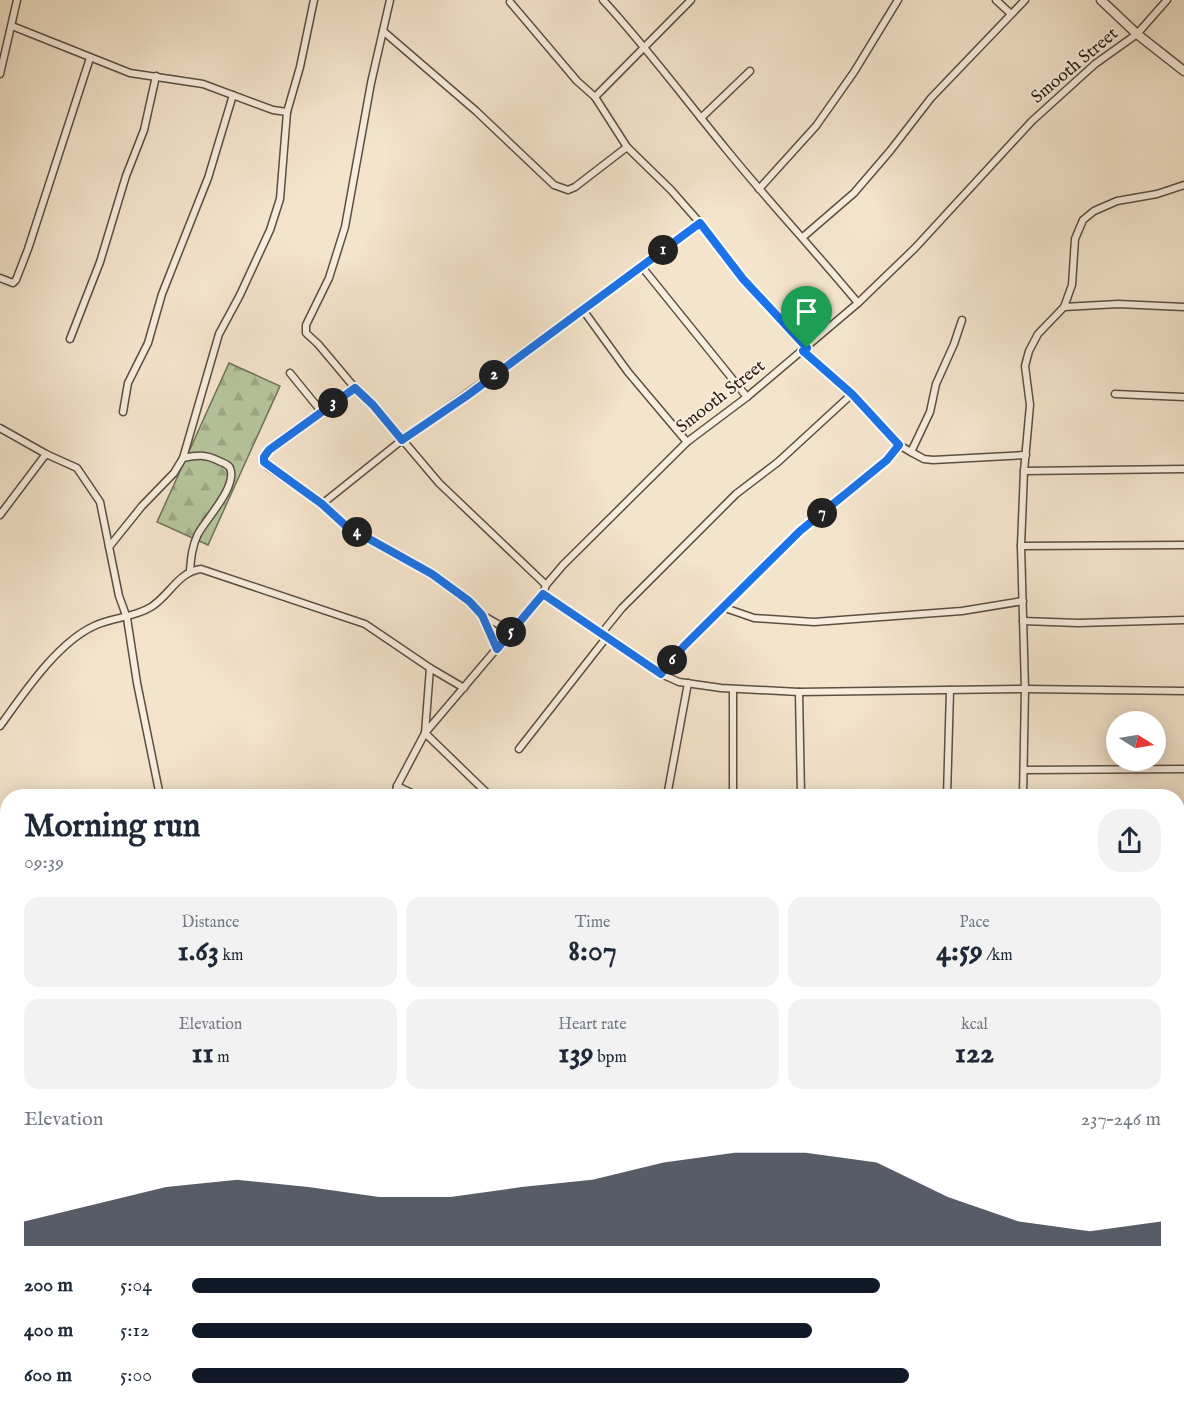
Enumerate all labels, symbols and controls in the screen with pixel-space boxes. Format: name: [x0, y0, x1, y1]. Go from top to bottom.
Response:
street label: Smooth Street: [1027, 23, 1123, 109]
pin: 1: [648, 235, 678, 265]
text: 1: [660, 240, 666, 260]
pin: [781, 286, 832, 348]
icon: arrive: [790, 295, 823, 328]
street label: Smooth Street: [672, 355, 770, 439]
pin: 2: [479, 360, 509, 390]
text: 2: [490, 365, 498, 385]
pin: 3: [318, 388, 348, 418]
text: 3: [330, 393, 336, 413]
pin: 7: [807, 498, 837, 528]
text: 7: [818, 503, 826, 523]
pin: 4: [342, 517, 372, 547]
text: 4: [353, 522, 361, 542]
pin: 5: [496, 617, 526, 647]
text: 5: [508, 622, 514, 642]
pin: 6: [657, 645, 687, 675]
text: 6: [669, 650, 675, 670]
north arrow: [1106, 711, 1166, 771]
map controls: [1106, 711, 1166, 771]
text: Morning run: [24, 806, 200, 848]
button: share: [1098, 809, 1161, 872]
text: 09:39: [24, 850, 64, 875]
text: Distance: [182, 913, 239, 933]
text: Time: [575, 913, 610, 933]
text: Pace: [959, 913, 990, 933]
text: 1.63: [178, 933, 219, 971]
text: 8:07: [568, 933, 617, 971]
text: 4:59: [936, 933, 983, 971]
text: km: [219, 946, 243, 966]
text: /km: [983, 946, 1013, 966]
text: Elevation: [179, 1015, 242, 1035]
text: Heart rate: [558, 1015, 627, 1035]
text: kcal: [961, 1015, 988, 1035]
text: 11: [191, 1035, 214, 1073]
text: 139: [558, 1035, 594, 1073]
text: 122: [955, 1035, 994, 1073]
text: m: [214, 1048, 230, 1068]
text: bpm: [594, 1048, 627, 1068]
text: Elevation: [24, 1107, 103, 1132]
text: 237–246 m: [1081, 1107, 1161, 1132]
text: 200 m: [24, 1273, 73, 1298]
text: 5:04: [120, 1273, 152, 1298]
text: 400 m: [24, 1318, 73, 1343]
text: 5:12: [120, 1318, 149, 1343]
text: 600 m: [24, 1363, 72, 1388]
text: 5:00: [120, 1363, 152, 1388]

